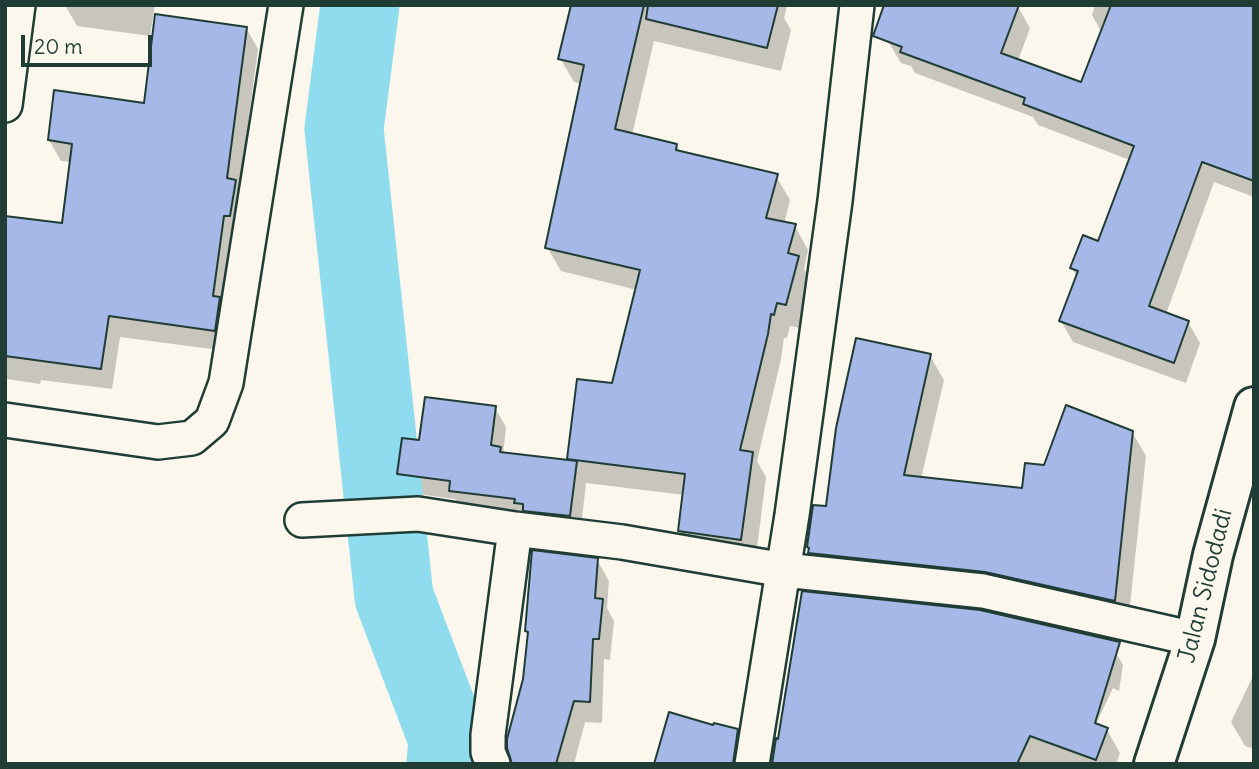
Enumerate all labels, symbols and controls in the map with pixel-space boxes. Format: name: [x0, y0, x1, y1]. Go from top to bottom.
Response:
scale bar: [24, 21, 156, 65]
text: 20 m: [34, 33, 83, 60]
street label: Jalan Sidodadi: [1173, 506, 1239, 666]

